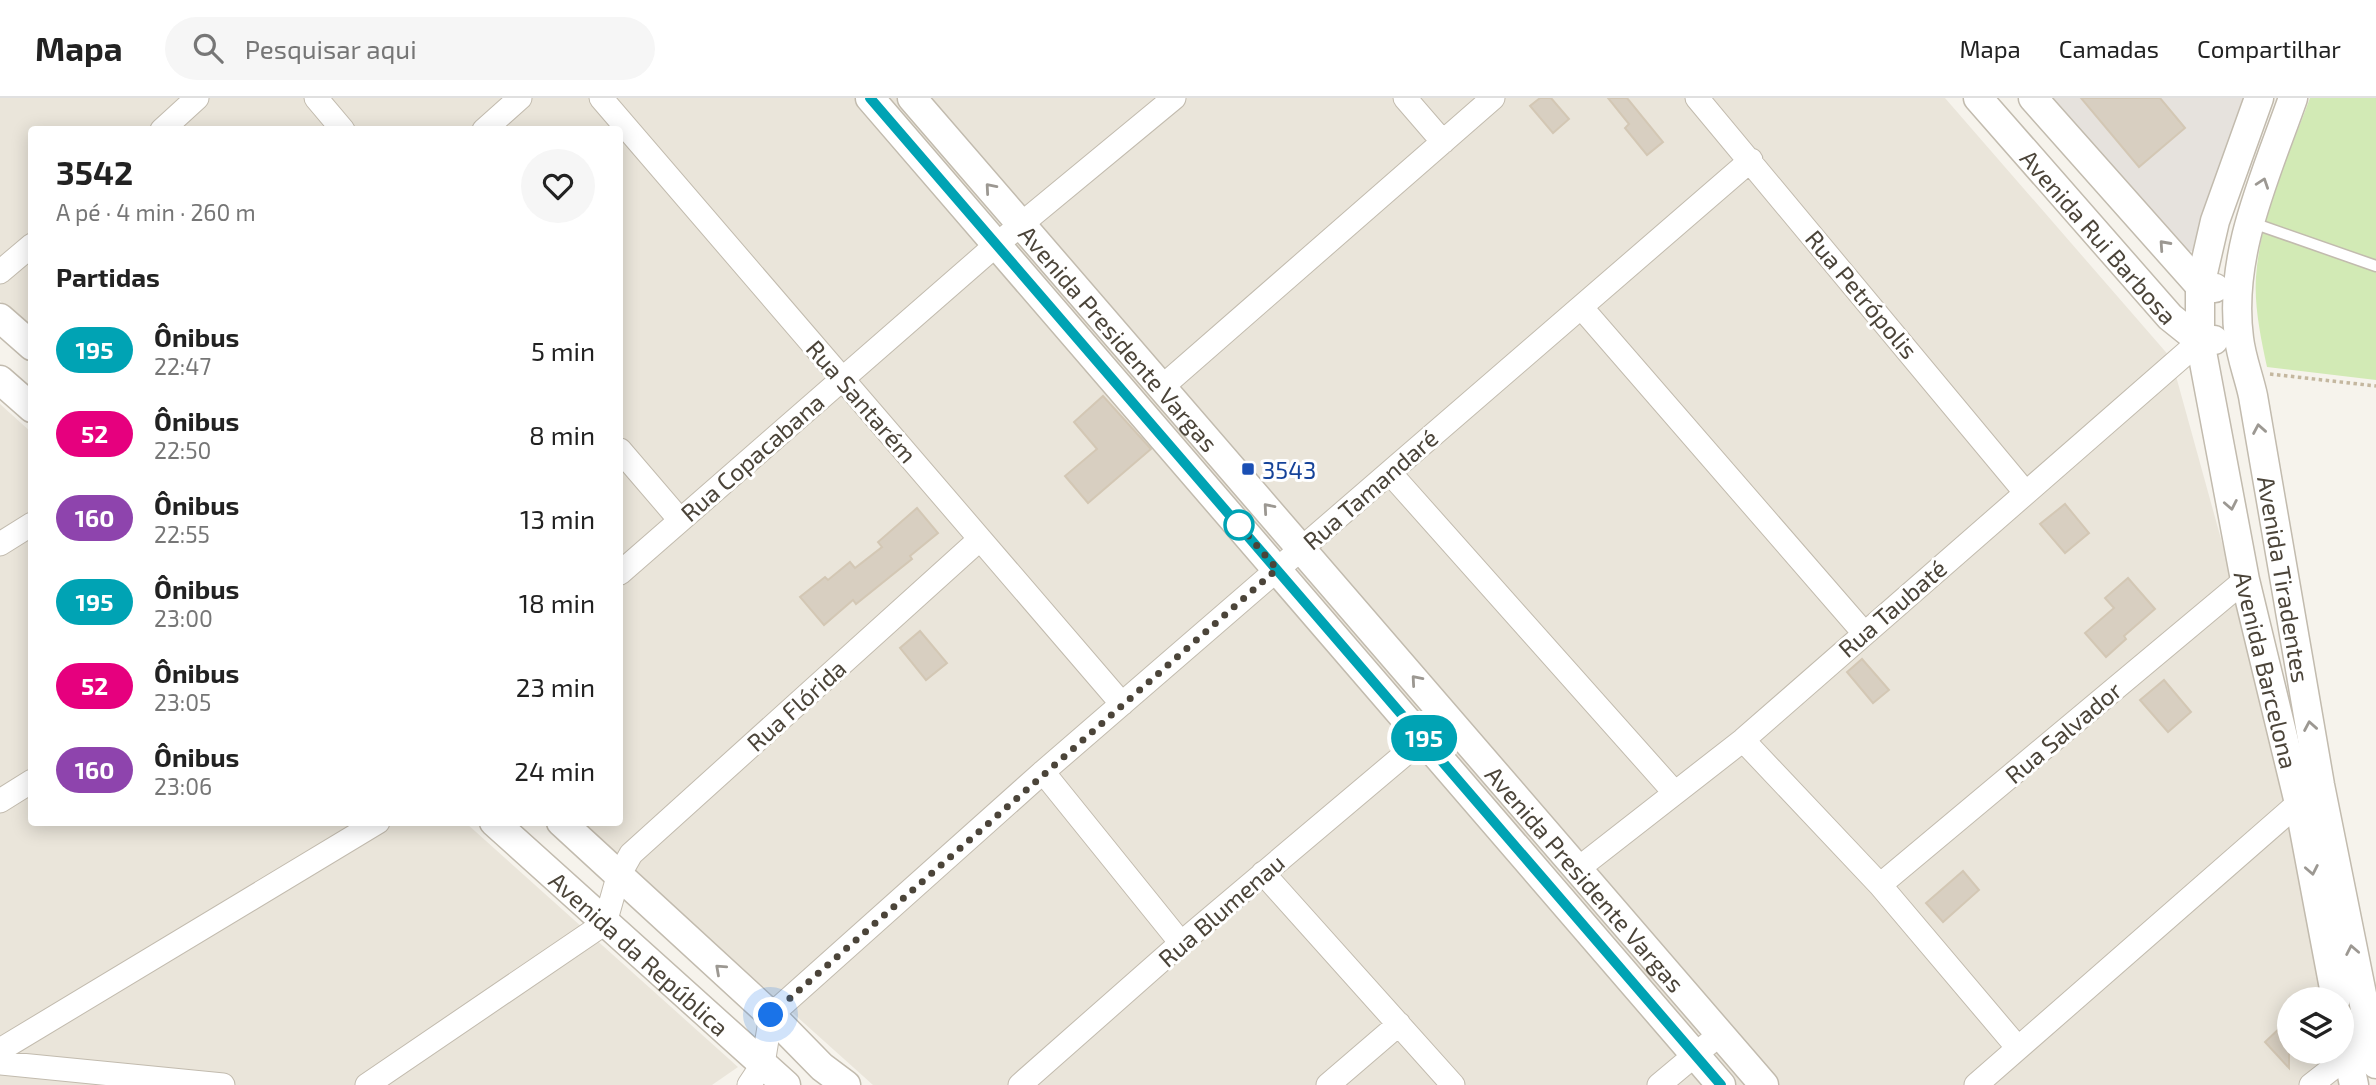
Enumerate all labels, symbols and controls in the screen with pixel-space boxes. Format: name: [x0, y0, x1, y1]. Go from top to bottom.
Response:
search box: [165, 17, 655, 80]
text: Mapa: [35, 28, 123, 68]
icon: search: [189, 29, 227, 67]
text: Pesquisar aqui: [245, 33, 417, 64]
text: Mapa: [1959, 34, 2021, 63]
text: Camadas: [2059, 34, 2159, 63]
text: Compartilhar: [2197, 34, 2341, 63]
street label: Avenida Rui Barbosa: [2015, 143, 2184, 330]
button: heart: [521, 149, 595, 223]
text: 3542: [56, 152, 133, 192]
one-way arrow: [2255, 177, 2269, 190]
one-way arrow: [986, 183, 998, 196]
text: A pé · 4 min · 260 m: [56, 198, 256, 226]
street label: Avenida Presidente Vargas: [1014, 219, 1225, 457]
street label: Rua Petrópolis: [1800, 224, 1924, 364]
one-way arrow: [2160, 241, 2172, 254]
text: Partidas: [56, 261, 160, 292]
text: Ônibus: [154, 321, 239, 352]
street label: Rua Santarém: [801, 334, 923, 468]
text: 195: [76, 335, 113, 364]
text: 5 min: [531, 335, 595, 366]
text: 22:47: [154, 352, 211, 380]
street label: Rua Copacabana: [674, 387, 830, 527]
text: Ônibus: [154, 405, 239, 436]
text: 52: [81, 419, 108, 448]
text: 8 min: [529, 419, 595, 450]
street label: Rua Tamandaré: [1297, 423, 1443, 555]
one-way arrow: [2252, 423, 2267, 435]
text: 22:50: [154, 436, 211, 464]
place label: 3543: [1262, 455, 1316, 484]
marker: 3543: [1240, 461, 1256, 477]
street label: Avenida Tiradentes: [2252, 473, 2317, 685]
text: Ônibus: [154, 489, 239, 520]
one-way arrow: [2223, 499, 2238, 511]
text: 160: [75, 503, 114, 532]
text: 13 min: [520, 503, 595, 534]
one-way arrow: [1263, 504, 1276, 517]
unlabelled marker: [1224, 510, 1254, 540]
text: 22:55: [154, 520, 210, 548]
street label: Rua Taubaté: [1832, 553, 1952, 663]
street label: Avenida Barcelona: [2229, 569, 2305, 771]
text: Ônibus: [154, 573, 239, 604]
text: 195: [76, 587, 113, 616]
text: 18 min: [519, 587, 595, 618]
text: 23:00: [154, 604, 213, 632]
street label: Rua Flórida: [741, 653, 851, 757]
text: Ônibus: [154, 657, 239, 688]
text: 52: [81, 671, 108, 700]
text: 23 min: [516, 671, 595, 702]
street label: Rua Salvador: [1999, 675, 2127, 789]
one-way arrow: [1412, 676, 1424, 689]
text: 23:05: [154, 688, 211, 716]
line badge: 195: [1384, 715, 1464, 761]
one-way arrow: [2303, 720, 2318, 732]
text: 195: [1405, 723, 1443, 752]
text: Ônibus: [154, 741, 239, 772]
text: 160: [75, 755, 114, 784]
text: 24 min: [514, 755, 595, 786]
street label: Avenida Presidente Vargas: [1480, 759, 1691, 997]
text: 23:06: [154, 772, 212, 800]
street label: Rua Blumenau: [1152, 847, 1290, 973]
one-way arrow: [2303, 864, 2318, 876]
street label: Avenida da República: [544, 865, 735, 1041]
one-way arrow: [2345, 944, 2360, 956]
one-way arrow: [716, 965, 729, 977]
map controls: [2277, 987, 2354, 1064]
button: layers: [2277, 987, 2354, 1064]
your location: [753, 997, 788, 1032]

